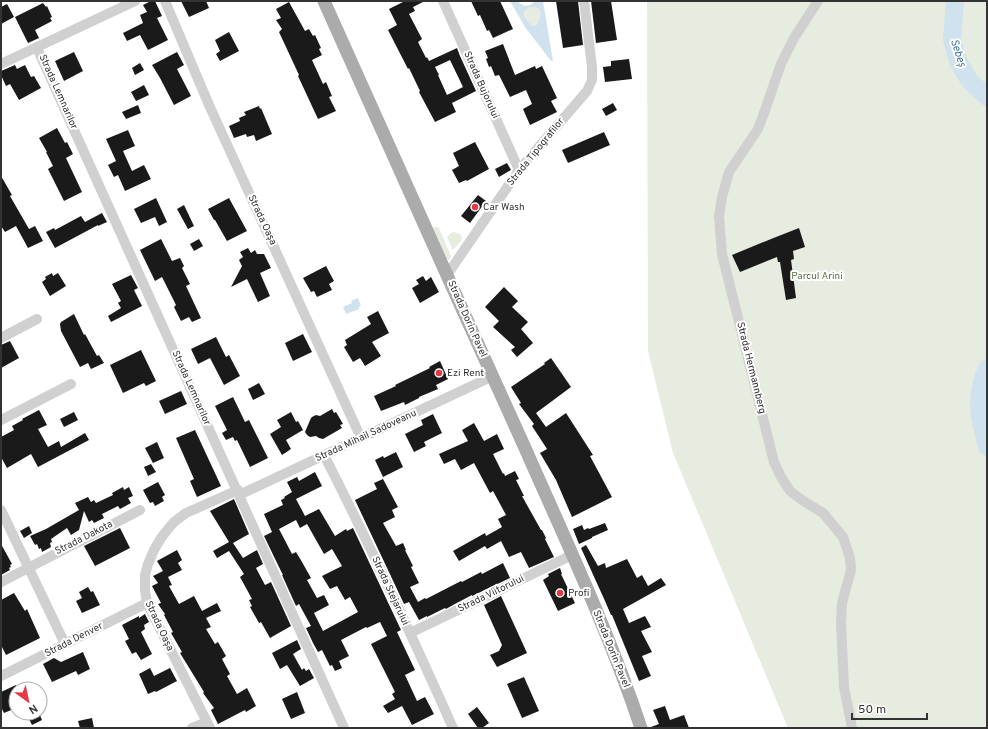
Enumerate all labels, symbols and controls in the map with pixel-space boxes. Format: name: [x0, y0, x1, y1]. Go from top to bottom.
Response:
water label: Sebeș: [947, 37, 969, 70]
street label: Strada Bujorului: [460, 49, 502, 121]
street label: Strada Lemnarilor: [36, 52, 80, 132]
street label: Strada Tipografilor: [505, 115, 567, 189]
street label: Strada Oașa: [245, 193, 279, 247]
place label: Car Wash: [483, 201, 525, 214]
marker: Car Wash: [470, 202, 480, 212]
park label: Parcul Arini: [791, 270, 843, 283]
street label: Strada Dorin Pavel: [444, 279, 490, 359]
street label: Strada Hermannberg: [733, 321, 769, 415]
street label: Strada Lemnarilor: [169, 348, 213, 428]
place label: Ezi Rent: [447, 367, 484, 380]
marker: Ezi Rent: [434, 368, 444, 378]
street label: Strada Mihail Sadoveanu: [313, 407, 419, 465]
street label: Strada Dakota: [53, 518, 115, 558]
street label: Strada Stejarului: [368, 554, 412, 628]
street label: Strada Viitorului: [456, 572, 526, 616]
place label: Profi: [568, 587, 589, 600]
marker: Profi: [555, 588, 565, 598]
street label: Strada Oașa: [142, 599, 176, 653]
street label: Strada Dorin Pavel: [589, 608, 633, 690]
street label: Strada Denver: [43, 620, 105, 660]
north arrow: [8, 681, 48, 721]
scale bar: [852, 695, 927, 721]
text: N: [26, 701, 40, 717]
text: 50 m: [858, 702, 886, 718]

